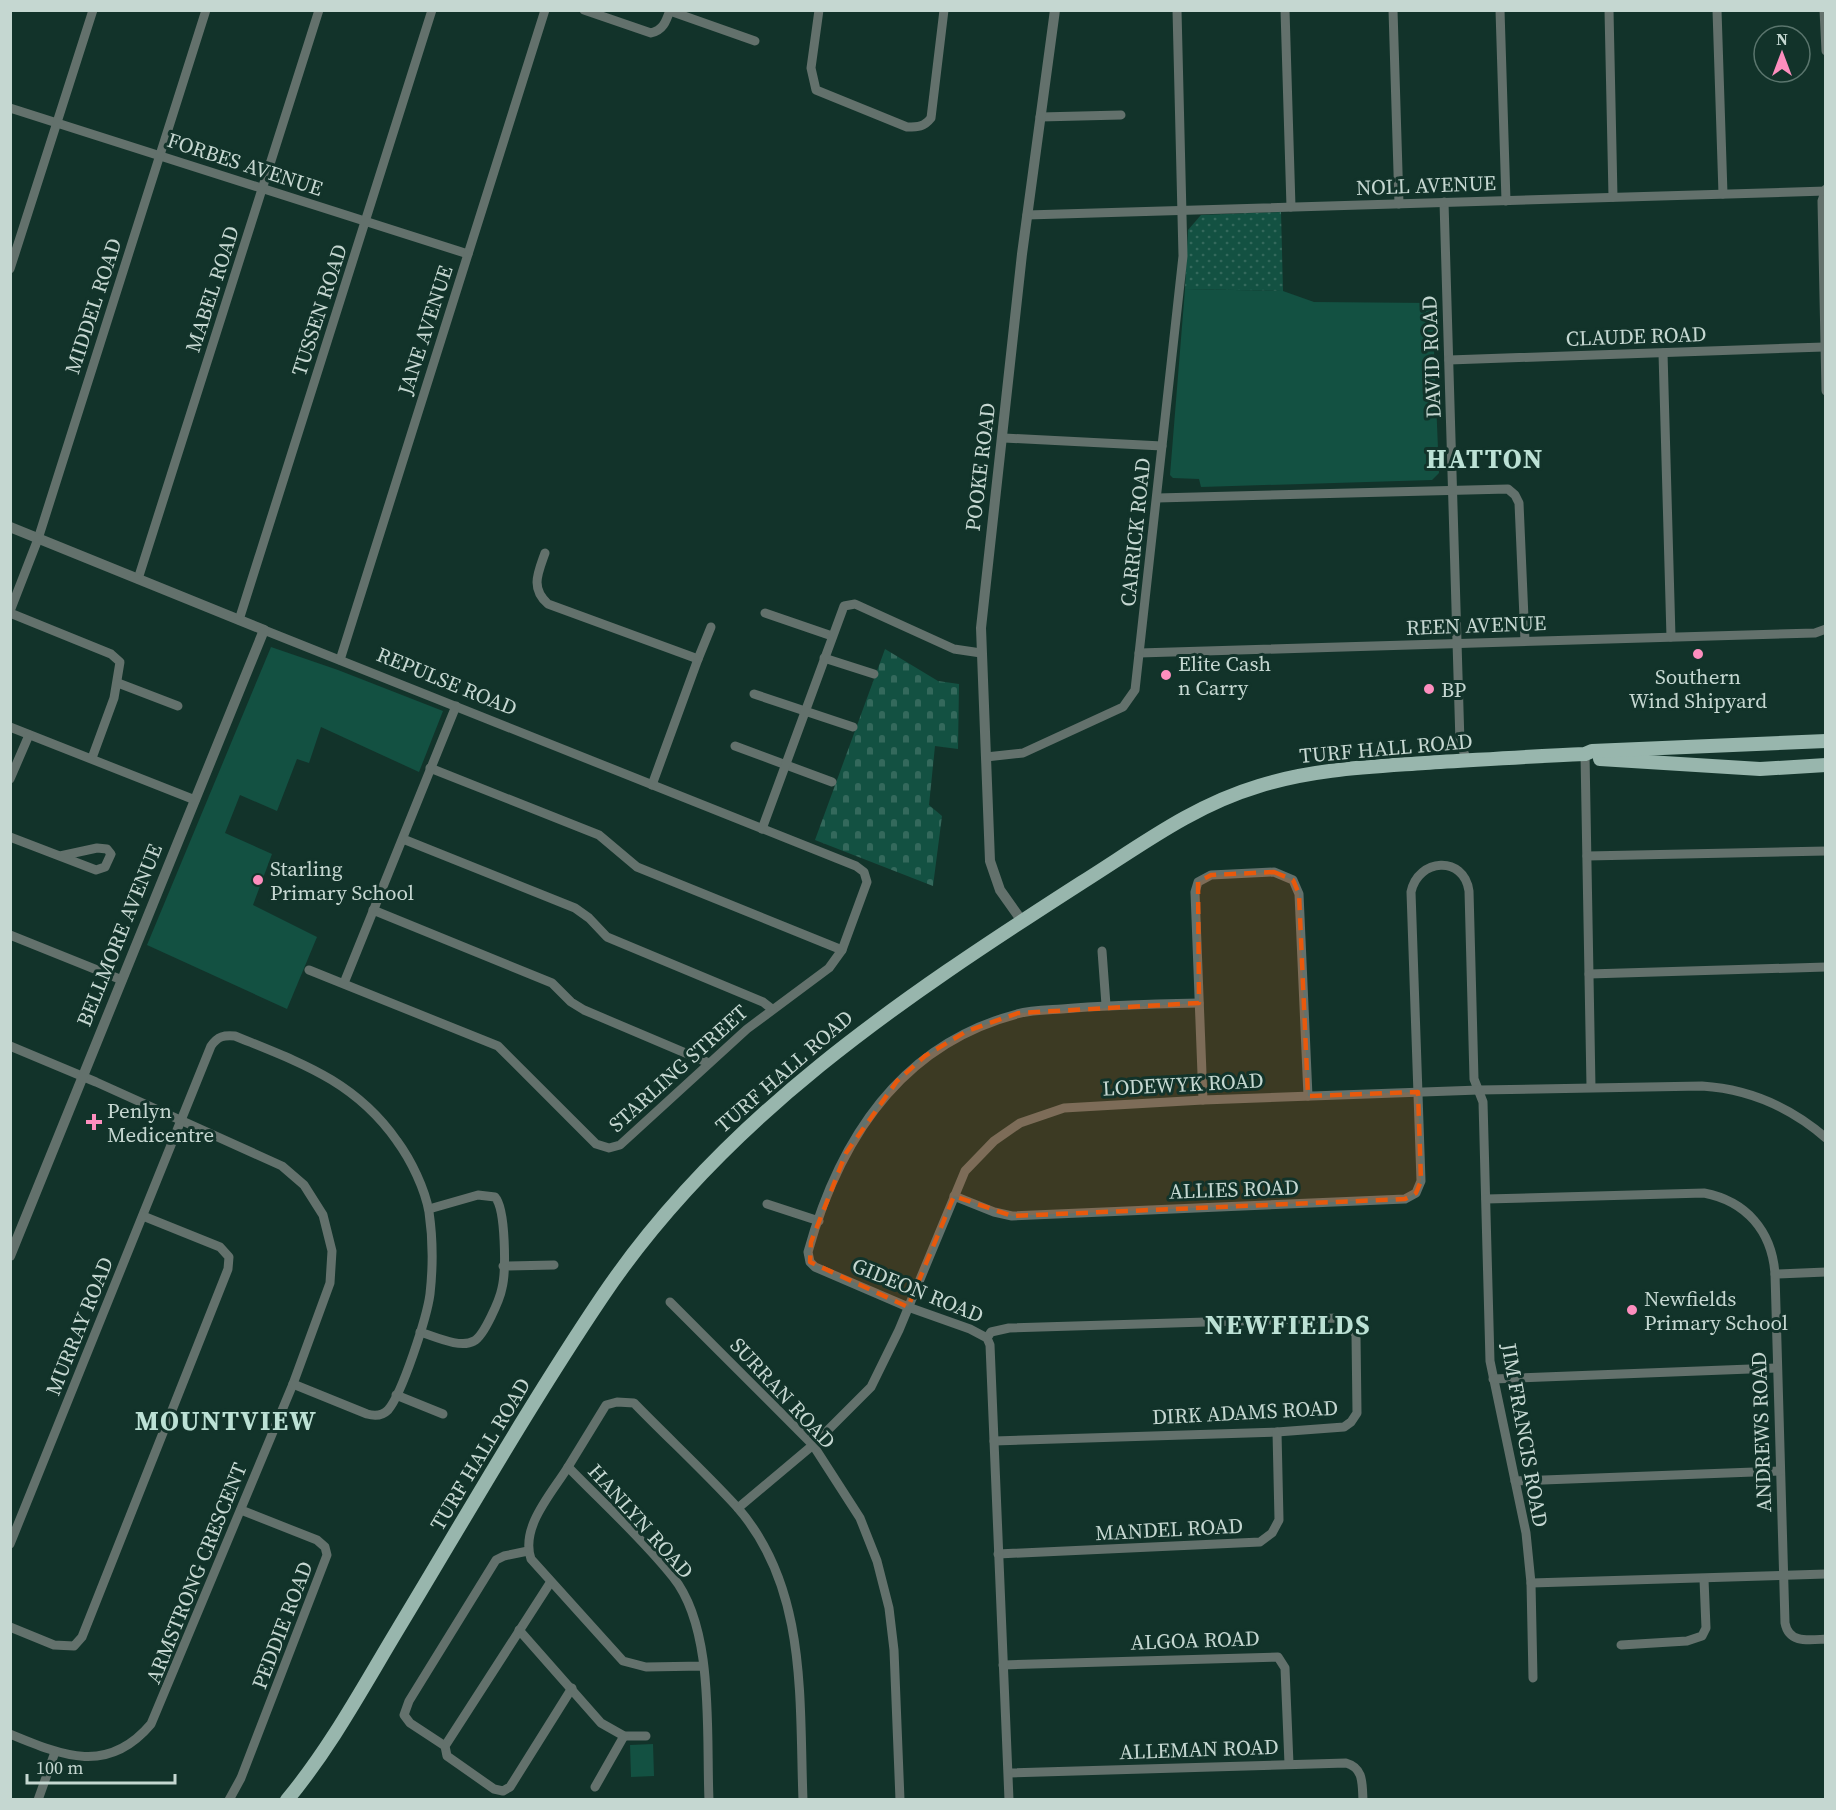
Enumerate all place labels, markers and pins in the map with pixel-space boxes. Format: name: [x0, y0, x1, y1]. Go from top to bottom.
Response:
marker: Southern Wind Shipyard: [1691, 647, 1705, 661]
place label: Elite Cash n Carry: [1178, 649, 1271, 702]
place label: Southern Wind Shipyard: [1629, 662, 1767, 715]
marker: Elite Cash n Carry: [1159, 668, 1173, 682]
place label: BP: [1441, 675, 1466, 704]
marker: BP: [1422, 682, 1436, 696]
place label: Starling Primary School: [270, 854, 414, 907]
marker: Starling Primary School: [251, 873, 265, 887]
place label: Penlyn Medicentre: [107, 1096, 214, 1149]
marker: Penlyn Medicentre: [85, 1113, 103, 1131]
place label: Newfields Primary School: [1644, 1284, 1788, 1337]
marker: Newfields Primary School: [1625, 1303, 1639, 1317]

